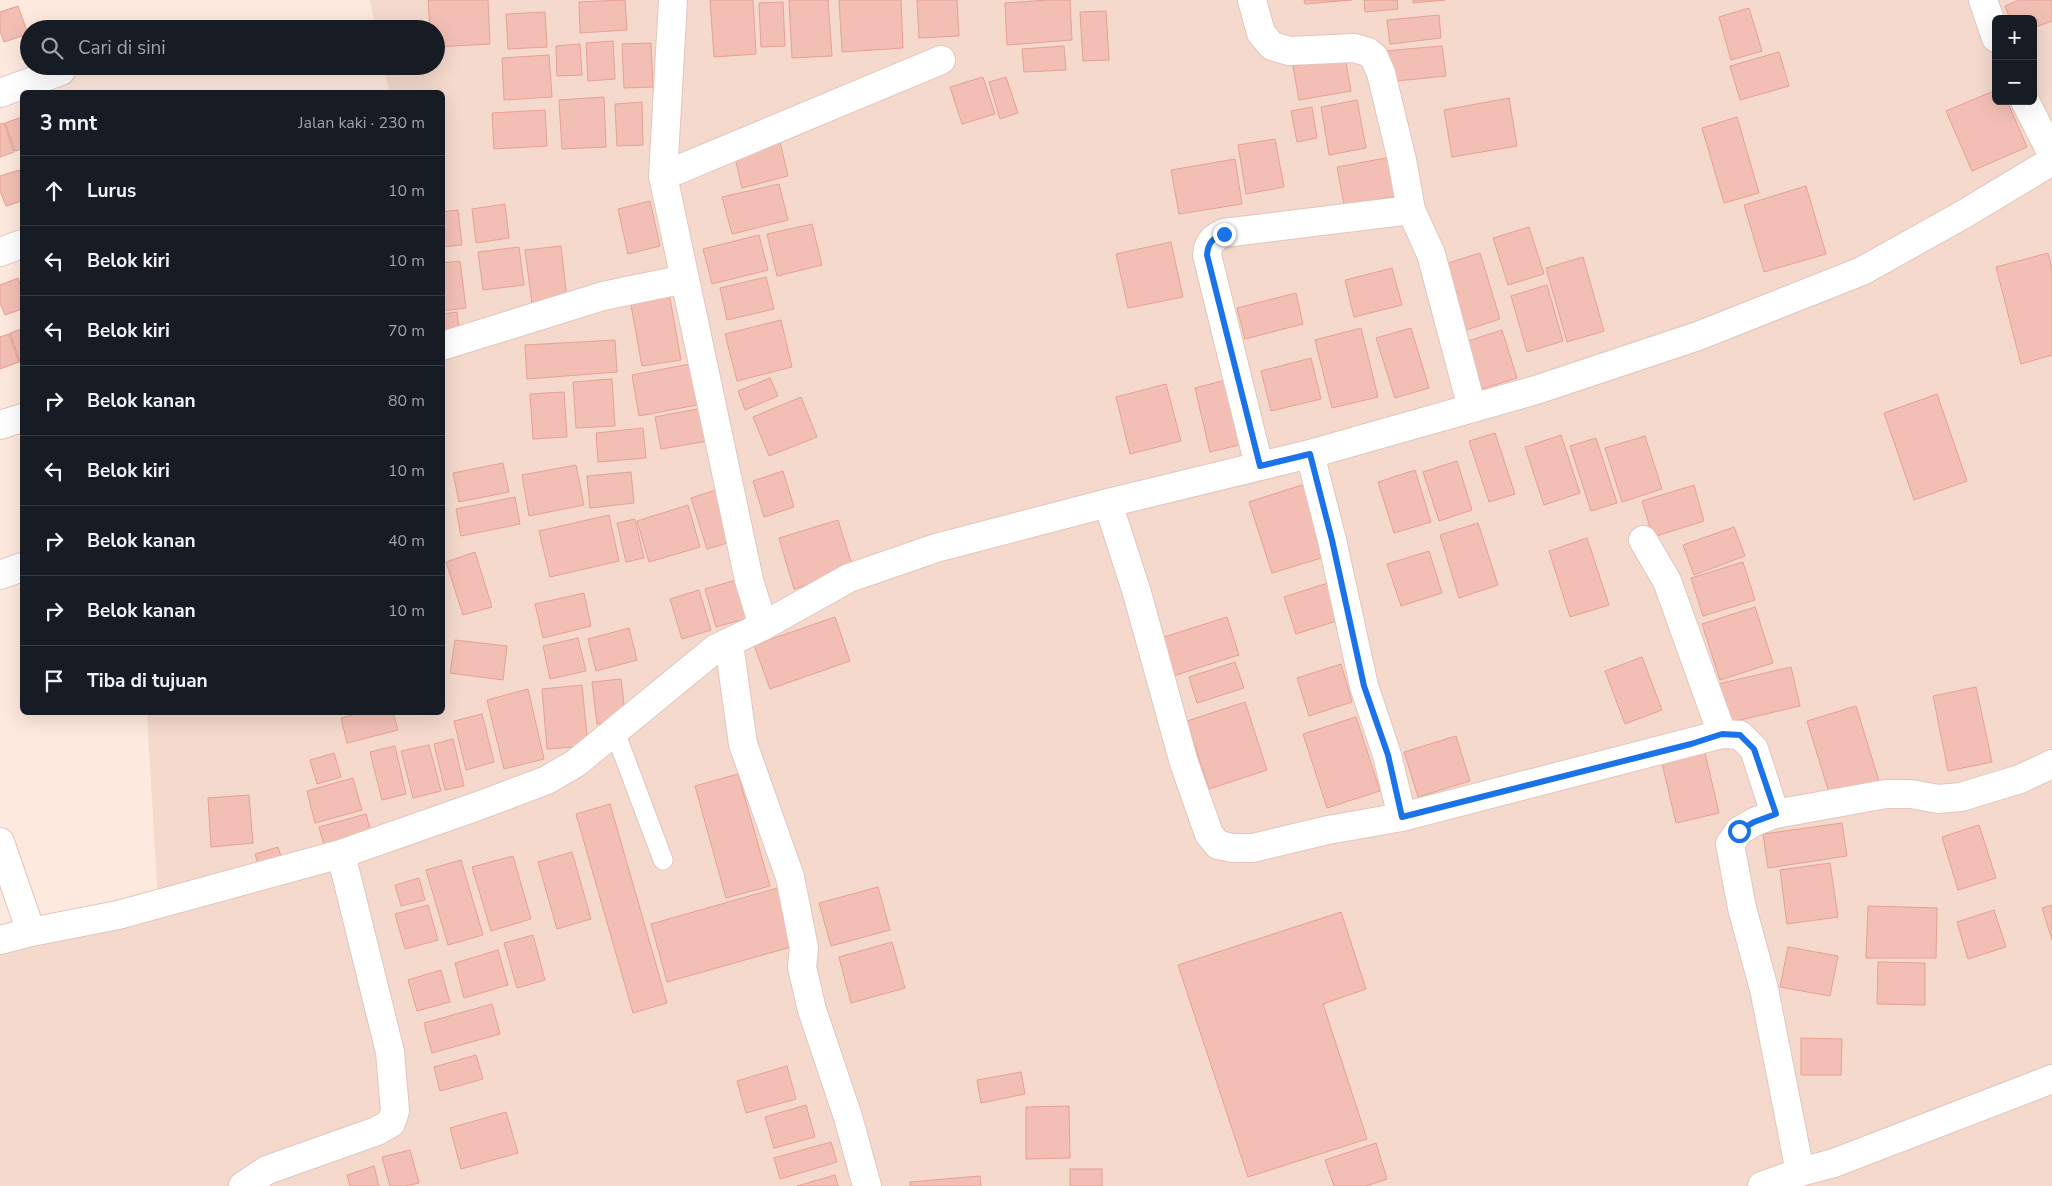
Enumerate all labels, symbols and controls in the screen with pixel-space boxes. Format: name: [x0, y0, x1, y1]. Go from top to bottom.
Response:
map controls: [1992, 15, 2037, 105]
button: +: [1992, 15, 2037, 60]
search box: [20, 20, 445, 75]
icon: search: [38, 34, 66, 62]
text: Cari di sini: [78, 35, 166, 61]
button: −: [1992, 60, 2037, 105]
text: 3 mnt: [40, 109, 97, 137]
text: Jalan kaki · 230 m: [298, 112, 425, 134]
icon: ahead: [40, 177, 68, 205]
text: Lurus: [87, 178, 136, 204]
text: 10 m: [388, 180, 425, 202]
route end: [1213, 223, 1236, 246]
icon: left: [40, 247, 68, 275]
text: Belok kiri: [87, 248, 170, 274]
text: 10 m: [388, 250, 425, 272]
icon: left: [40, 317, 68, 345]
text: Belok kiri: [87, 318, 170, 344]
text: 70 m: [388, 320, 425, 342]
icon: right: [40, 387, 68, 415]
text: Belok kanan: [87, 388, 196, 414]
text: 80 m: [388, 390, 425, 412]
icon: left: [40, 457, 68, 485]
text: Belok kiri: [87, 458, 170, 484]
text: 10 m: [388, 460, 425, 482]
icon: right: [40, 527, 68, 555]
text: Belok kanan: [87, 528, 196, 554]
text: 40 m: [388, 530, 425, 552]
icon: right: [40, 597, 68, 625]
text: Belok kanan: [87, 598, 196, 624]
text: 10 m: [388, 600, 425, 622]
icon: arrive: [40, 667, 68, 695]
text: Tiba di tujuan: [87, 668, 208, 694]
route start: [1728, 820, 1751, 843]

